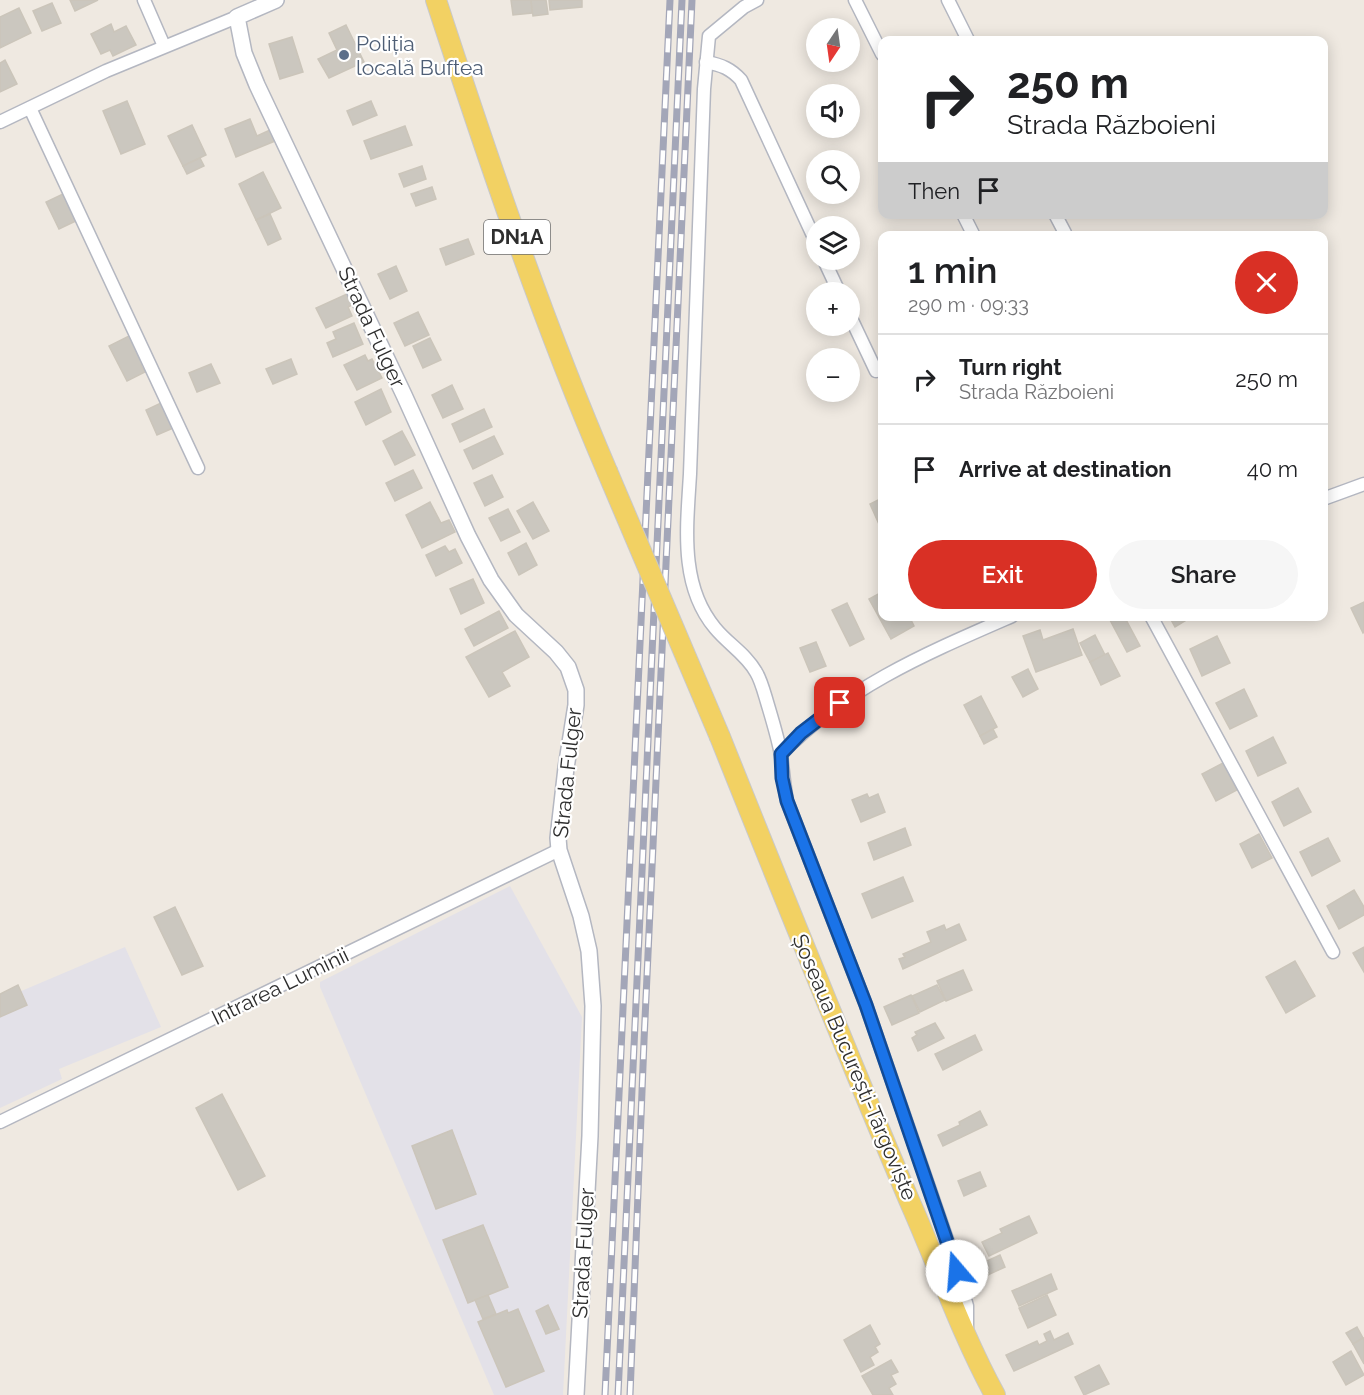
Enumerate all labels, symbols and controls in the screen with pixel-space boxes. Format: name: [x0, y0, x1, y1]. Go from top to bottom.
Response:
north arrow: [806, 18, 860, 72]
map controls: [806, 18, 860, 402]
place label: Poliția locală Buftea: [356, 31, 484, 80]
marker: Poliția locală Buftea: [337, 48, 351, 62]
text: 250 m: [1007, 59, 1129, 108]
icon: right: [908, 60, 986, 138]
button: sound: [806, 84, 860, 138]
text: Strada Războieni: [1007, 109, 1216, 140]
button: search: [806, 150, 860, 204]
icon: arrive: [972, 174, 1005, 207]
text: Then: [908, 178, 960, 204]
button: layers: [806, 216, 860, 270]
road number: DN1A: [484, 220, 550, 254]
text: 1 min: [908, 249, 997, 291]
button: close: [1235, 251, 1298, 314]
street label: Strada Fulger: [333, 262, 411, 392]
button: +: [806, 282, 860, 336]
text: 290 m · 09:33: [908, 293, 1029, 317]
button: −: [806, 348, 860, 402]
text: Turn right: [959, 354, 1062, 380]
icon: right: [908, 363, 941, 396]
text: 250 m: [1235, 366, 1298, 392]
text: Strada Războieni: [959, 380, 1114, 404]
icon: arrive: [908, 453, 941, 486]
text: Arrive at destination: [959, 456, 1172, 482]
text: 40 m: [1247, 456, 1298, 482]
button: Exit: [908, 540, 1097, 609]
button: Share: [1109, 540, 1298, 609]
pin: [814, 677, 865, 728]
icon: arrive: [823, 686, 856, 719]
street label: Strada Fulger: [548, 706, 586, 839]
street label: Șoseaua București-Târgoviște: [787, 930, 923, 1204]
street label: Intrarea Luminii: [207, 942, 353, 1030]
street label: Strada Fulger: [567, 1186, 599, 1319]
position arrow: [925, 1239, 989, 1303]

